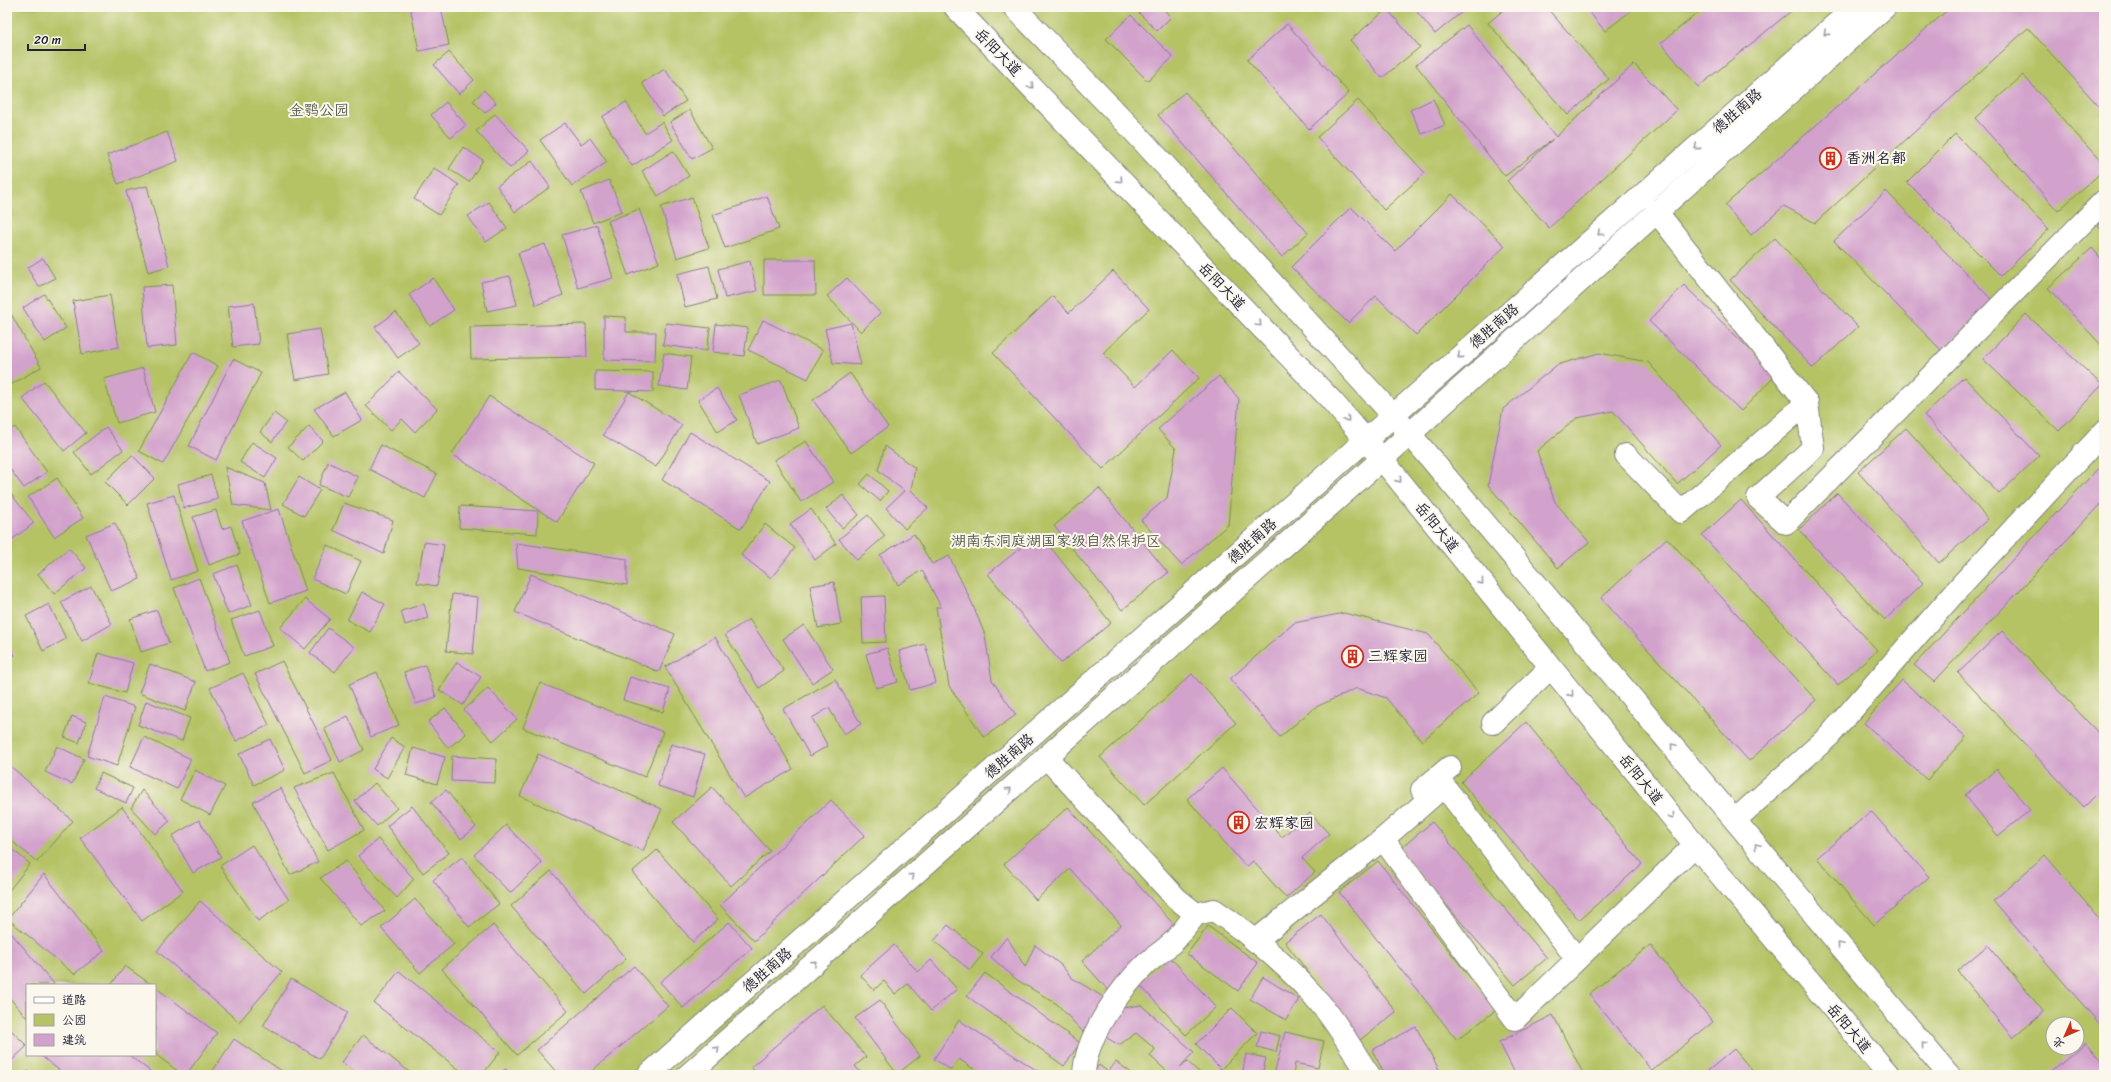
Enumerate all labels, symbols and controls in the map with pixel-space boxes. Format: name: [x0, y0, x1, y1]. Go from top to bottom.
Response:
street label: 岳阳大道: [968, 21, 1028, 83]
scale bar: [28, 26, 85, 52]
one-way arrow: [1823, 28, 1831, 35]
text: 20 m: [34, 29, 61, 51]
one-way arrow: [1026, 81, 1033, 89]
street label: 德胜南路: [1706, 82, 1768, 140]
park label: 金鹗公园: [289, 97, 349, 123]
one-way arrow: [1694, 142, 1702, 149]
building icon: 香洲名都: [1818, 145, 1844, 171]
place label: 香洲名都: [1846, 145, 1906, 171]
one-way arrow: [1116, 175, 1123, 183]
one-way arrow: [1597, 228, 1604, 235]
street label: 岳阳大道: [1192, 255, 1252, 317]
street label: 德胜南路: [1463, 297, 1525, 355]
one-way arrow: [1254, 319, 1261, 327]
one-way arrow: [1457, 351, 1465, 358]
one-way arrow: [1343, 414, 1350, 422]
one-way arrow: [1395, 476, 1402, 483]
street label: 岳阳大道: [1408, 495, 1466, 559]
street label: 德胜南路: [1221, 511, 1283, 571]
park label: 湖南东洞庭湖国家级自然保护区: [951, 528, 1161, 554]
one-way arrow: [1476, 577, 1483, 584]
building icon: 三辉家园: [1339, 643, 1365, 669]
place label: 三辉家园: [1368, 643, 1428, 669]
one-way arrow: [1567, 689, 1574, 696]
street label: 德胜南路: [978, 727, 1040, 785]
one-way arrow: [1670, 744, 1677, 751]
street label: 岳阳大道: [1612, 747, 1670, 811]
one-way arrow: [1004, 788, 1012, 795]
building icon: 宏辉家园: [1226, 810, 1252, 836]
place label: 宏辉家园: [1254, 810, 1314, 836]
one-way arrow: [1667, 811, 1674, 818]
one-way arrow: [1754, 843, 1761, 850]
one-way arrow: [907, 874, 914, 881]
street label: 德胜南路: [736, 941, 798, 999]
one-way arrow: [1838, 943, 1845, 950]
one-way arrow: [810, 960, 817, 967]
legend: [26, 984, 156, 1056]
text: 道路: [62, 989, 86, 1011]
street label: 岳阳大道: [1820, 997, 1878, 1059]
text: 公园: [62, 1009, 86, 1031]
north arrow: [2045, 1016, 2085, 1056]
text: 建筑: [62, 1029, 86, 1051]
text: 北: [2048, 1032, 2069, 1053]
one-way arrow: [1921, 1042, 1928, 1050]
one-way arrow: [712, 1046, 720, 1054]

